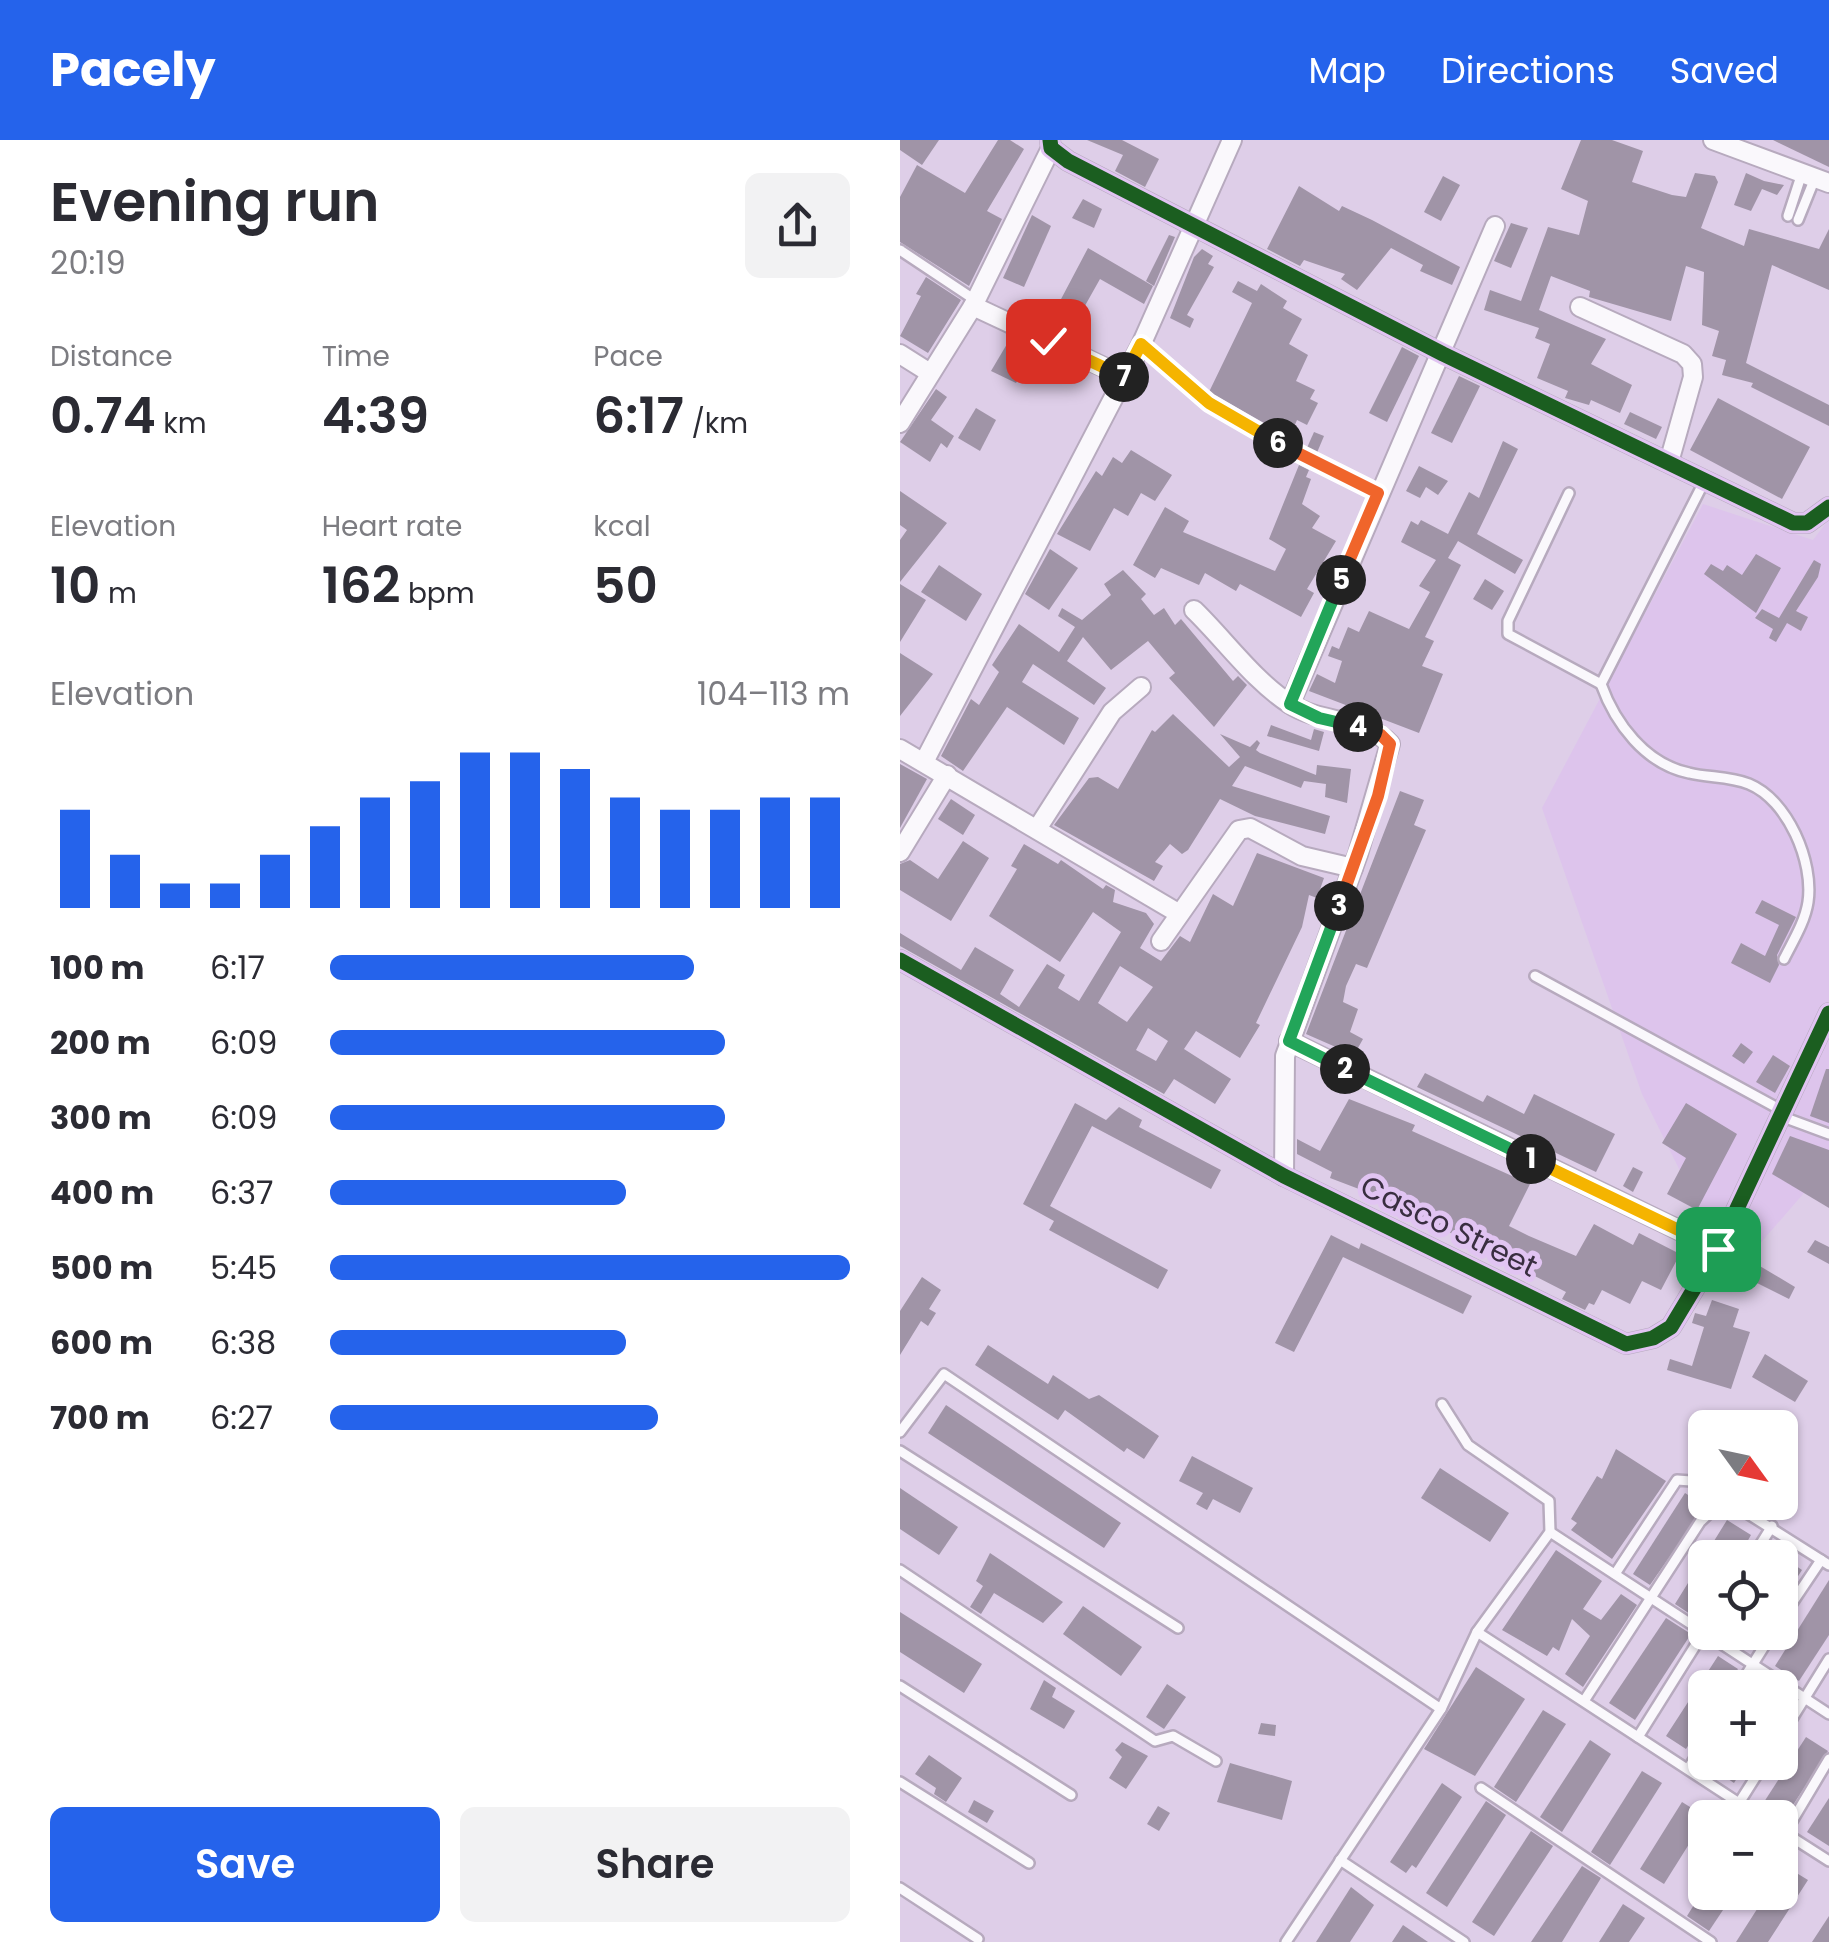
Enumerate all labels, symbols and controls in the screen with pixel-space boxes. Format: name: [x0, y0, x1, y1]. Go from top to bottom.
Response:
text: Pacely: [50, 36, 216, 103]
text: Map: [1309, 46, 1386, 95]
text: Directions: [1441, 46, 1615, 95]
text: Saved: [1670, 46, 1779, 95]
text: Evening run: [50, 163, 379, 240]
button: share: [745, 173, 850, 278]
text: 20:19: [50, 240, 126, 285]
pin: [1006, 299, 1091, 384]
icon: check: [1021, 314, 1076, 369]
text: Distance: [50, 337, 173, 376]
text: Time: [322, 337, 390, 376]
text: Pace: [593, 337, 663, 376]
pin: 7: [1099, 352, 1149, 402]
text: 7: [1117, 357, 1131, 396]
text: 0.74: [50, 380, 156, 451]
text: 4:39: [322, 380, 429, 451]
text: 6:17: [593, 380, 684, 451]
text: km: [156, 404, 207, 443]
text: /km: [684, 404, 748, 443]
pin: 6: [1253, 418, 1303, 468]
text: 6: [1269, 423, 1287, 462]
text: Elevation: [50, 507, 176, 546]
text: Heart rate: [322, 507, 462, 546]
text: kcal: [593, 507, 651, 546]
text: 10: [50, 550, 100, 621]
text: 162: [322, 550, 400, 621]
text: 50: [593, 550, 658, 621]
pin: 5: [1316, 555, 1366, 605]
text: 5: [1332, 560, 1350, 599]
text: m: [100, 574, 137, 613]
text: bpm: [400, 574, 475, 613]
text: Elevation: [50, 671, 194, 716]
text: 104–113 m: [697, 671, 850, 716]
pin: 4: [1333, 702, 1383, 752]
text: 4: [1349, 707, 1367, 746]
pin: 3: [1314, 881, 1364, 931]
text: 3: [1331, 886, 1347, 925]
text: 100 m: [50, 945, 144, 990]
text: 6:17: [210, 945, 265, 990]
text: 200 m: [50, 1020, 151, 1065]
text: 6:09: [210, 1020, 277, 1065]
pin: 2: [1320, 1044, 1370, 1094]
text: 2: [1337, 1049, 1353, 1088]
text: 300 m: [50, 1095, 152, 1140]
text: 6:09: [210, 1095, 277, 1140]
pin: 1: [1506, 1134, 1556, 1184]
text: 1: [1526, 1139, 1536, 1178]
street label: Casco Street: [1353, 1165, 1545, 1287]
text: 400 m: [50, 1170, 154, 1215]
text: 6:37: [210, 1170, 273, 1215]
pin: [1676, 1207, 1761, 1292]
icon: arrive: [1691, 1222, 1746, 1277]
text: 500 m: [50, 1245, 153, 1290]
text: 5:45: [210, 1245, 277, 1290]
text: 600 m: [50, 1320, 153, 1365]
text: 6:38: [210, 1320, 276, 1365]
text: 700 m: [50, 1395, 150, 1440]
text: 6:27: [210, 1395, 273, 1440]
north arrow: [1688, 1410, 1798, 1520]
map controls: [1688, 1410, 1798, 1910]
button: locate: [1688, 1540, 1798, 1650]
button: +: [1688, 1670, 1798, 1780]
button: −: [1688, 1800, 1798, 1910]
button: Save: [50, 1807, 440, 1922]
button: Share: [460, 1807, 850, 1922]

